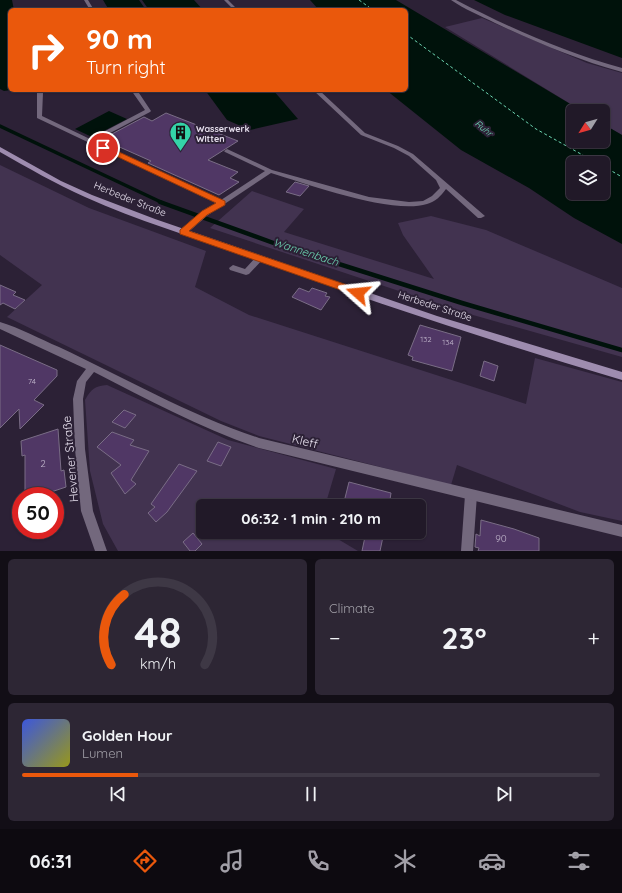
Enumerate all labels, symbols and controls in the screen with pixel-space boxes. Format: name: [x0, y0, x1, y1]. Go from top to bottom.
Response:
text: 90 m: [86, 21, 153, 56]
icon: right: [20, 24, 72, 76]
text: Turn right: [86, 56, 166, 79]
north arrow: [566, 104, 610, 148]
map controls: [566, 104, 610, 200]
water label: Ruhr: [473, 118, 496, 139]
building icon: Wasserwerk Witten: [168, 120, 194, 153]
place label: Wasserwerk Witten: [196, 123, 250, 144]
pin: [86, 131, 120, 165]
icon: arrive: [92, 137, 114, 159]
button: layers: [566, 156, 610, 200]
street label: Herbeder Straße: [92, 179, 169, 220]
water label: Wannenbach: [272, 235, 341, 269]
position arrow: [337, 272, 379, 314]
street label: Herbeder Straße: [396, 288, 474, 324]
house number: 132: [420, 334, 432, 344]
house number: 134: [442, 337, 454, 347]
house number: 74: [28, 376, 36, 386]
street label: Hevener Straße: [59, 415, 81, 503]
street label: Kleff: [290, 431, 320, 452]
house number: 2: [40, 457, 46, 470]
speed limit sign: 50: [12, 487, 64, 539]
text: 06:32 · 1 min · 210 m: [241, 509, 381, 528]
house number: 90: [495, 532, 507, 545]
text: Climate: [329, 600, 375, 616]
text: 48: [134, 606, 181, 658]
text: 23°: [442, 619, 487, 657]
text: −: [329, 624, 340, 652]
text: +: [588, 624, 600, 652]
text: km/h: [139, 655, 176, 673]
text: Golden Hour: [82, 726, 173, 745]
text: Lumen: [82, 745, 123, 761]
icon: previous: [107, 783, 129, 805]
icon: pause: [300, 783, 322, 805]
icon: next: [493, 783, 515, 805]
icon: directions: [131, 847, 159, 875]
icon: music: [218, 847, 246, 875]
icon: phone: [304, 847, 332, 875]
icon: climate: [391, 847, 419, 875]
icon: car: [478, 847, 506, 875]
icon: filters: [565, 847, 593, 875]
text: 06:31: [29, 850, 72, 873]

